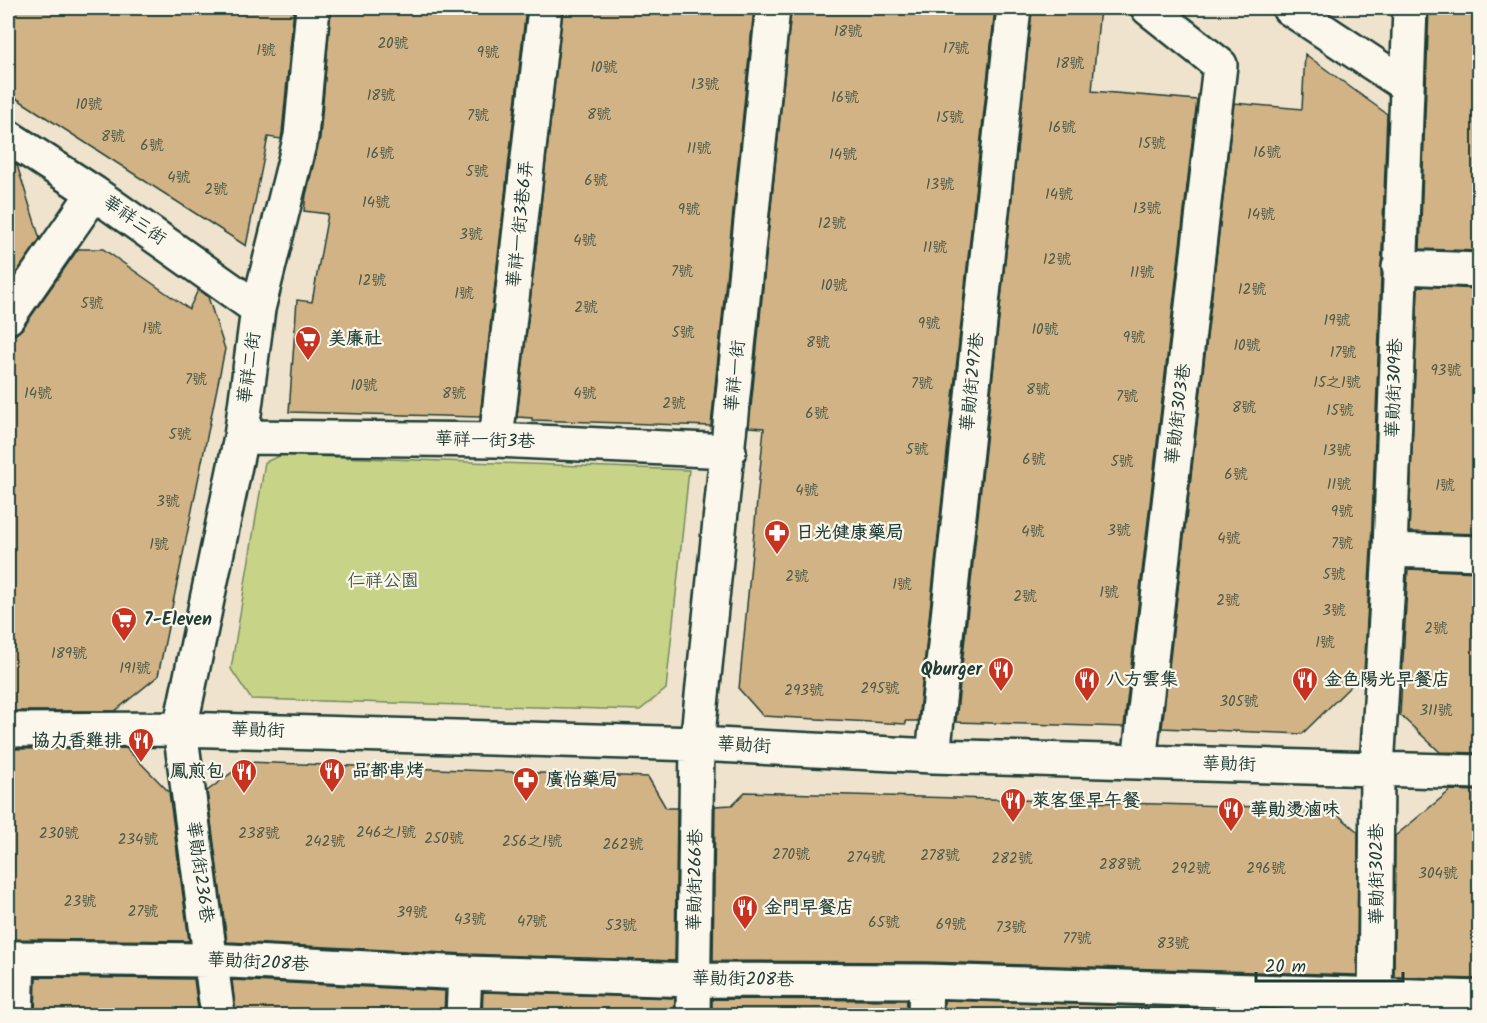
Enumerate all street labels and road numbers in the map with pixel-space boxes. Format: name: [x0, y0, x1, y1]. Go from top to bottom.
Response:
street label: 華祥一街3巷6弄: [500, 159, 542, 289]
street label: 華祥三街: [96, 188, 172, 254]
street label: 華祥二街: [231, 330, 269, 406]
street label: 華勛街297巷: [953, 331, 993, 433]
street label: 華勛街309巷: [1379, 337, 1411, 439]
street label: 華祥一街: [718, 339, 754, 413]
street label: 華勛街303巷: [1158, 362, 1200, 466]
street label: 華祥一街3巷: [434, 425, 536, 457]
street label: 華勛街: [231, 716, 285, 746]
street label: 華勛街: [716, 730, 772, 762]
street label: 華勛街: [1202, 750, 1256, 780]
street label: 華勛街236巷: [177, 819, 221, 925]
street label: 華勛街302巷: [1363, 823, 1392, 925]
street label: 華勛街266巷: [681, 829, 711, 931]
street label: 華勛街208巷: [206, 946, 310, 980]
street label: 華勛街208巷: [692, 965, 794, 995]

